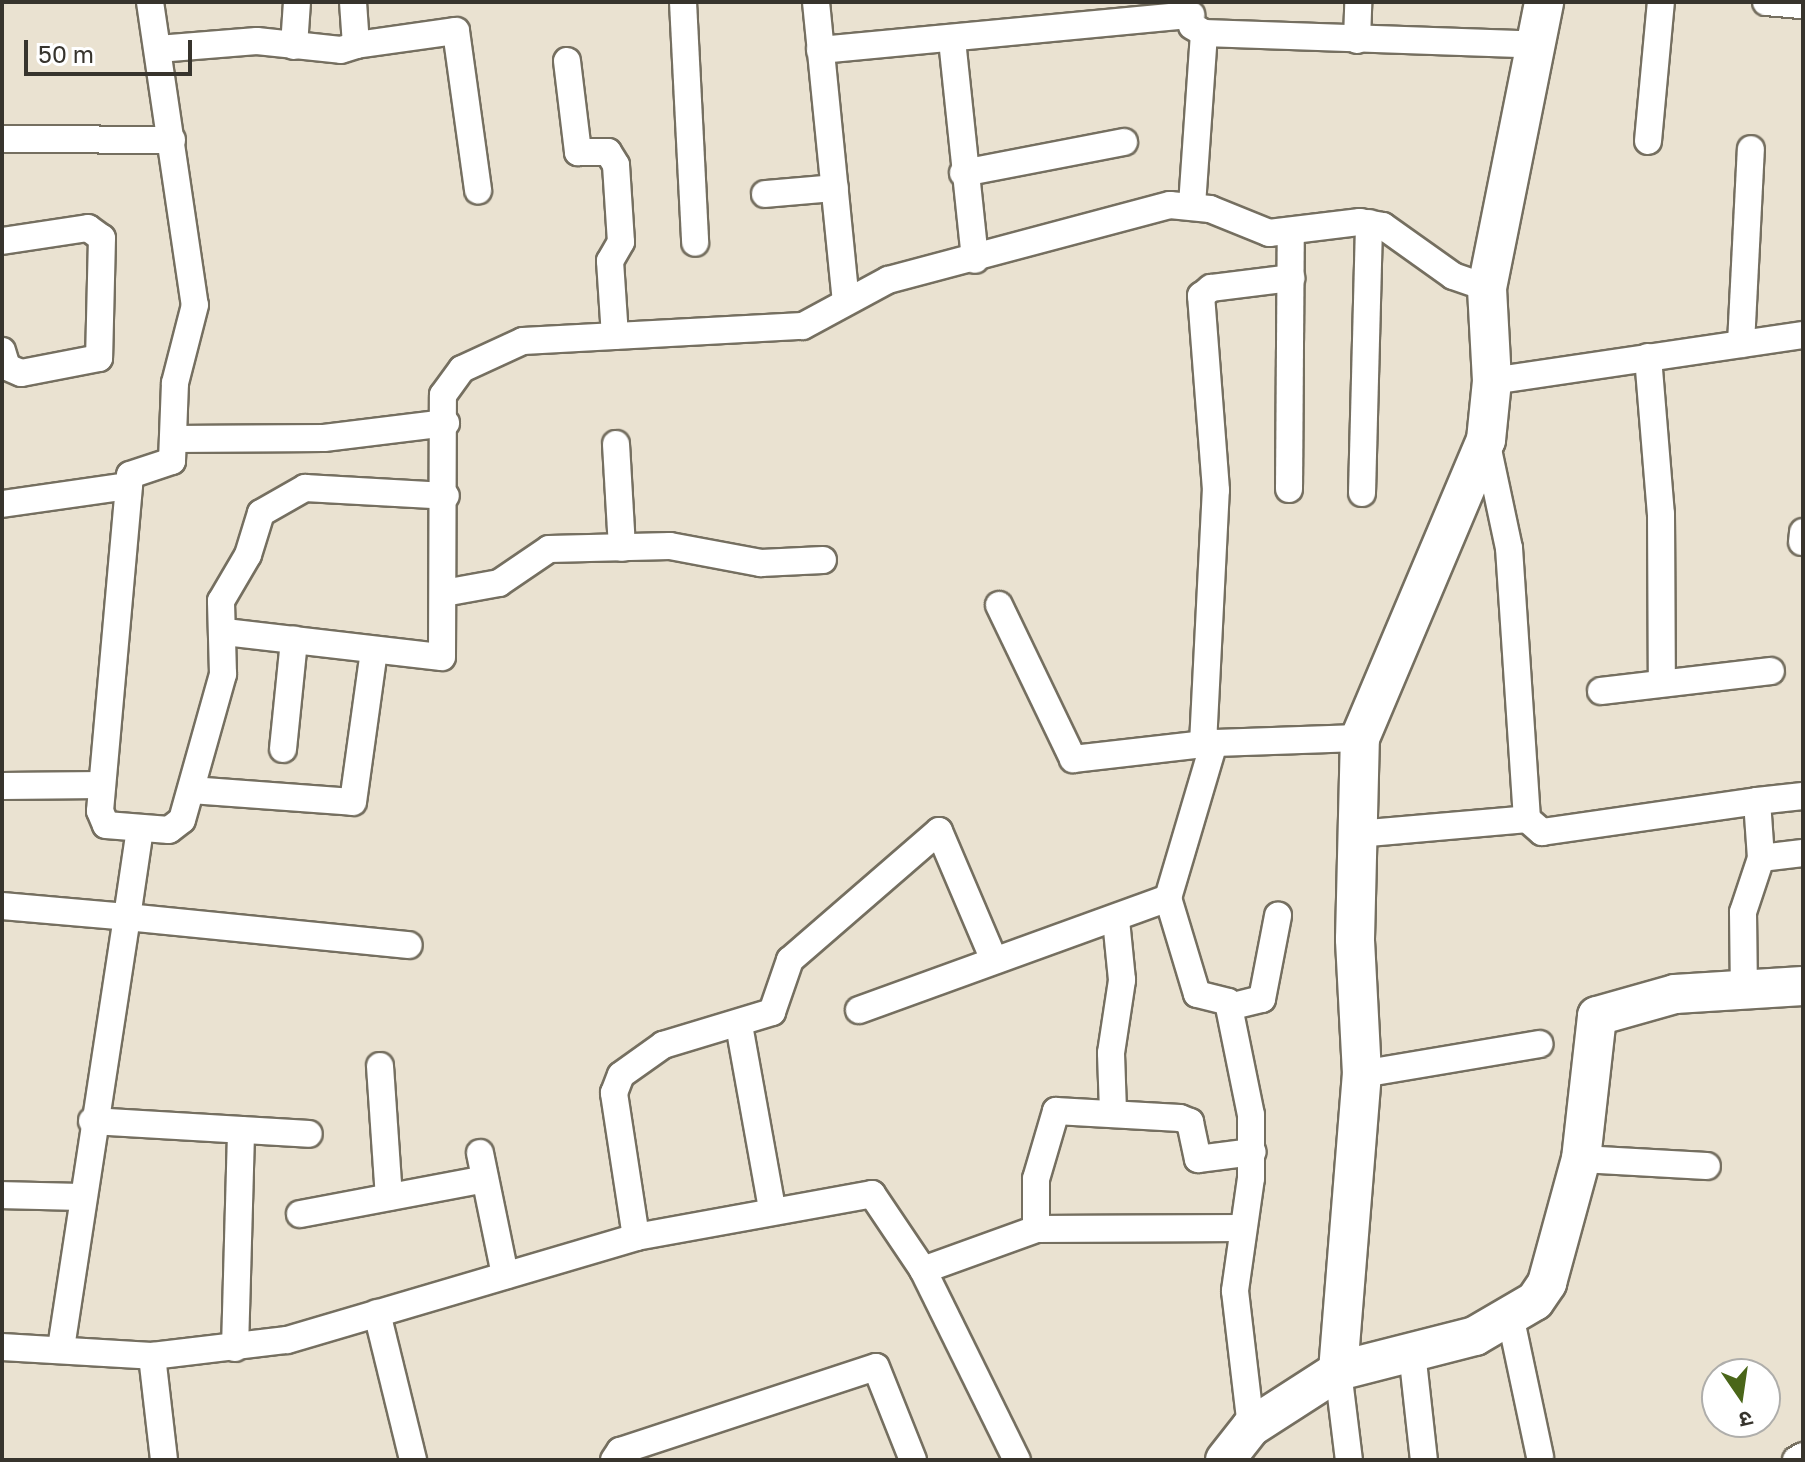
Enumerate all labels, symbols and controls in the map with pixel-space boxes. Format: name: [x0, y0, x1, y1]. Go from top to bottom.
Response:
scale bar: [28, 24, 196, 74]
text: 50 m: [38, 39, 94, 68]
north arrow: [1701, 1358, 1781, 1438]
text: उ: [1737, 1405, 1755, 1435]

